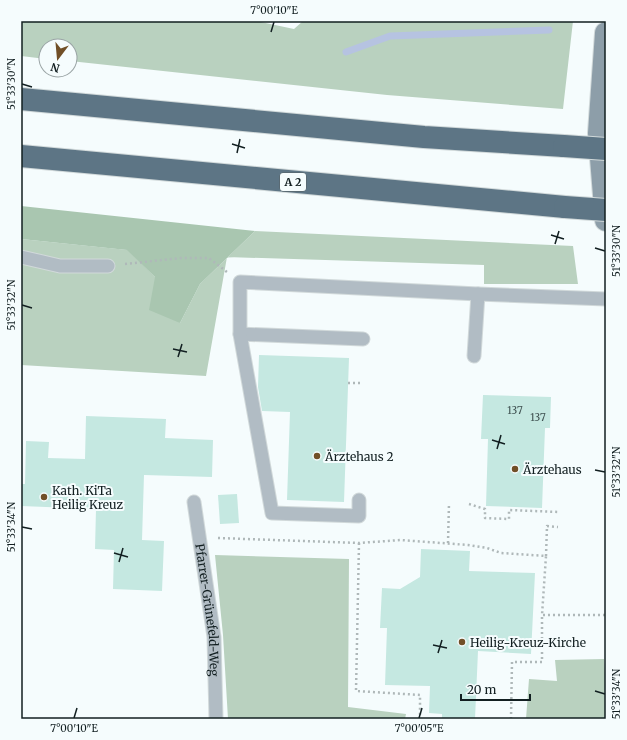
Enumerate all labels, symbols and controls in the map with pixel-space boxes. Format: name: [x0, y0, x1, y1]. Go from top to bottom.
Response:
text: 7°00'10"E: [250, 4, 298, 17]
north arrow: [38, 38, 78, 78]
text: 51°33'30"N: [5, 58, 18, 110]
text: N: [49, 60, 61, 76]
road number: A 2: [280, 173, 306, 191]
text: 51°33'30"N: [610, 225, 623, 277]
text: 51°33'32"N: [5, 279, 18, 331]
house number: 137: [507, 404, 523, 417]
house number: 137: [530, 411, 546, 424]
text: 51°33'32"N: [610, 446, 623, 498]
place label: Ärztehaus 2: [324, 449, 394, 464]
marker: Ärztehaus 2: [312, 451, 322, 461]
place label: Ärztehaus: [522, 462, 582, 477]
marker: Ärztehaus: [510, 464, 520, 474]
place label: Kath. KiTa Heilig Kreuz: [52, 483, 124, 512]
marker: Kath. KiTa Heilig Kreuz: [39, 492, 49, 502]
text: 51°33'34"N: [5, 501, 18, 552]
street label: Pfarrer-Grünefeld-Weg: [193, 543, 222, 677]
place label: Heilig-Kreuz-Kirche: [470, 635, 586, 650]
marker: Heilig-Kreuz-Kirche: [457, 637, 467, 647]
text: 51°33'34"N: [610, 668, 623, 719]
scale bar: [461, 676, 530, 702]
text: 20 m: [467, 682, 496, 697]
text: 7°00'10"E: [50, 722, 98, 735]
text: 7°00'05"E: [395, 722, 444, 735]

